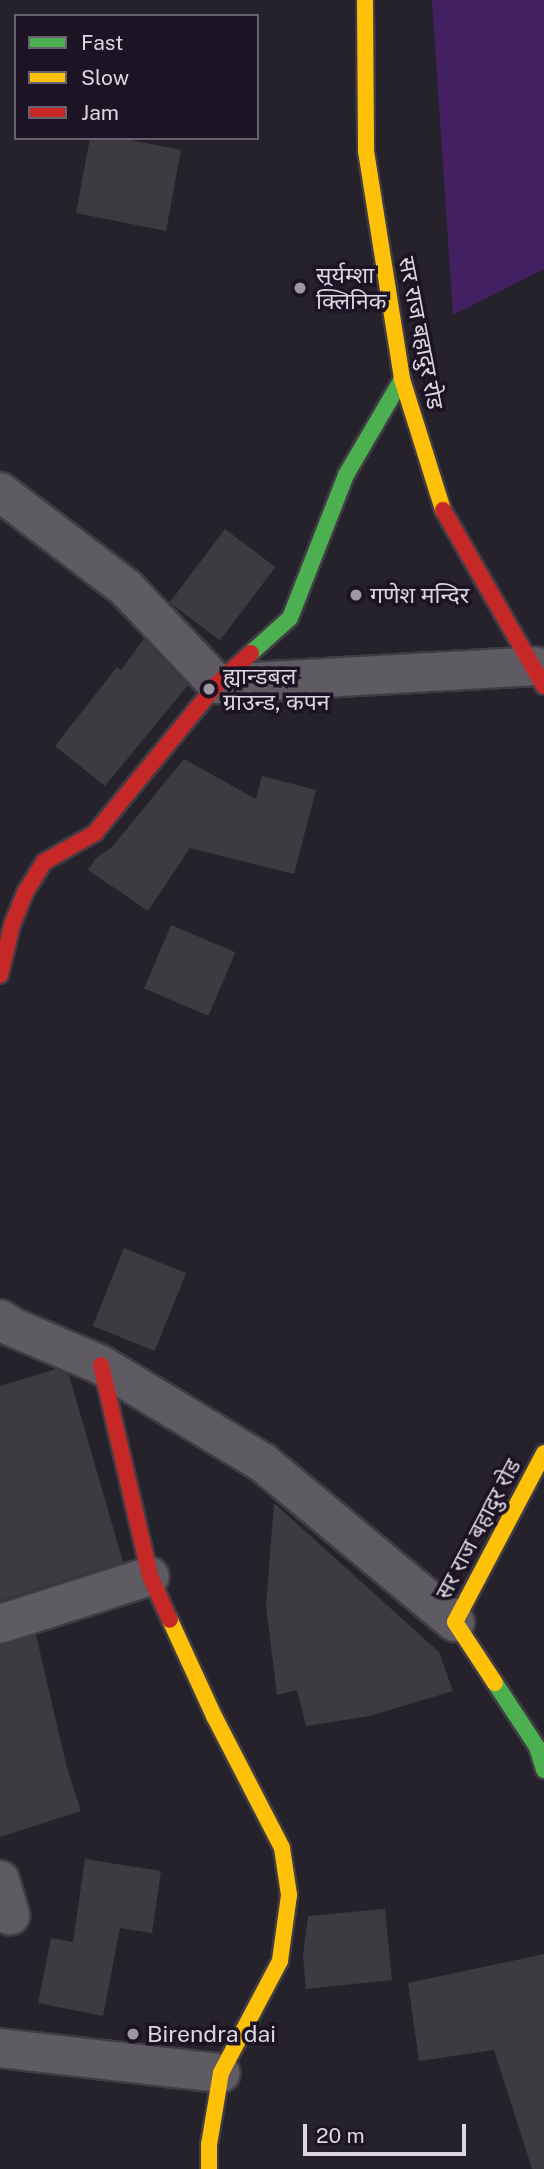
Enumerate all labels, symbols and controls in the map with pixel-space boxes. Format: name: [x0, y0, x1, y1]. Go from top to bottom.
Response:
legend: [14, 14, 259, 140]
text: Fast: [81, 30, 123, 55]
text: Slow: [81, 65, 129, 90]
text: Jam: [81, 100, 119, 125]
street label: सर राज बहादुर रोड: [393, 254, 449, 412]
place label: सूर्यम्शा क्लिनिक: [316, 261, 386, 315]
marker: सूर्यम्शा क्लिनिक: [290, 278, 310, 298]
place label: गणेश मन्दिर: [370, 581, 469, 609]
marker: गणेश मन्दिर: [348, 587, 364, 603]
place label: ह्यान्डबल ग्राउन्ड, कपन: [223, 662, 330, 716]
marker: ह्यान्डबल ग्राउन्ड, कपन: [201, 681, 217, 697]
street label: सर राज बहादुर रोड: [429, 1454, 527, 1604]
place label: Birendra dai: [147, 2020, 276, 2048]
marker: Birendra dai: [125, 2026, 141, 2042]
scale bar: [306, 2110, 469, 2154]
text: 20 m: [316, 2123, 365, 2148]

